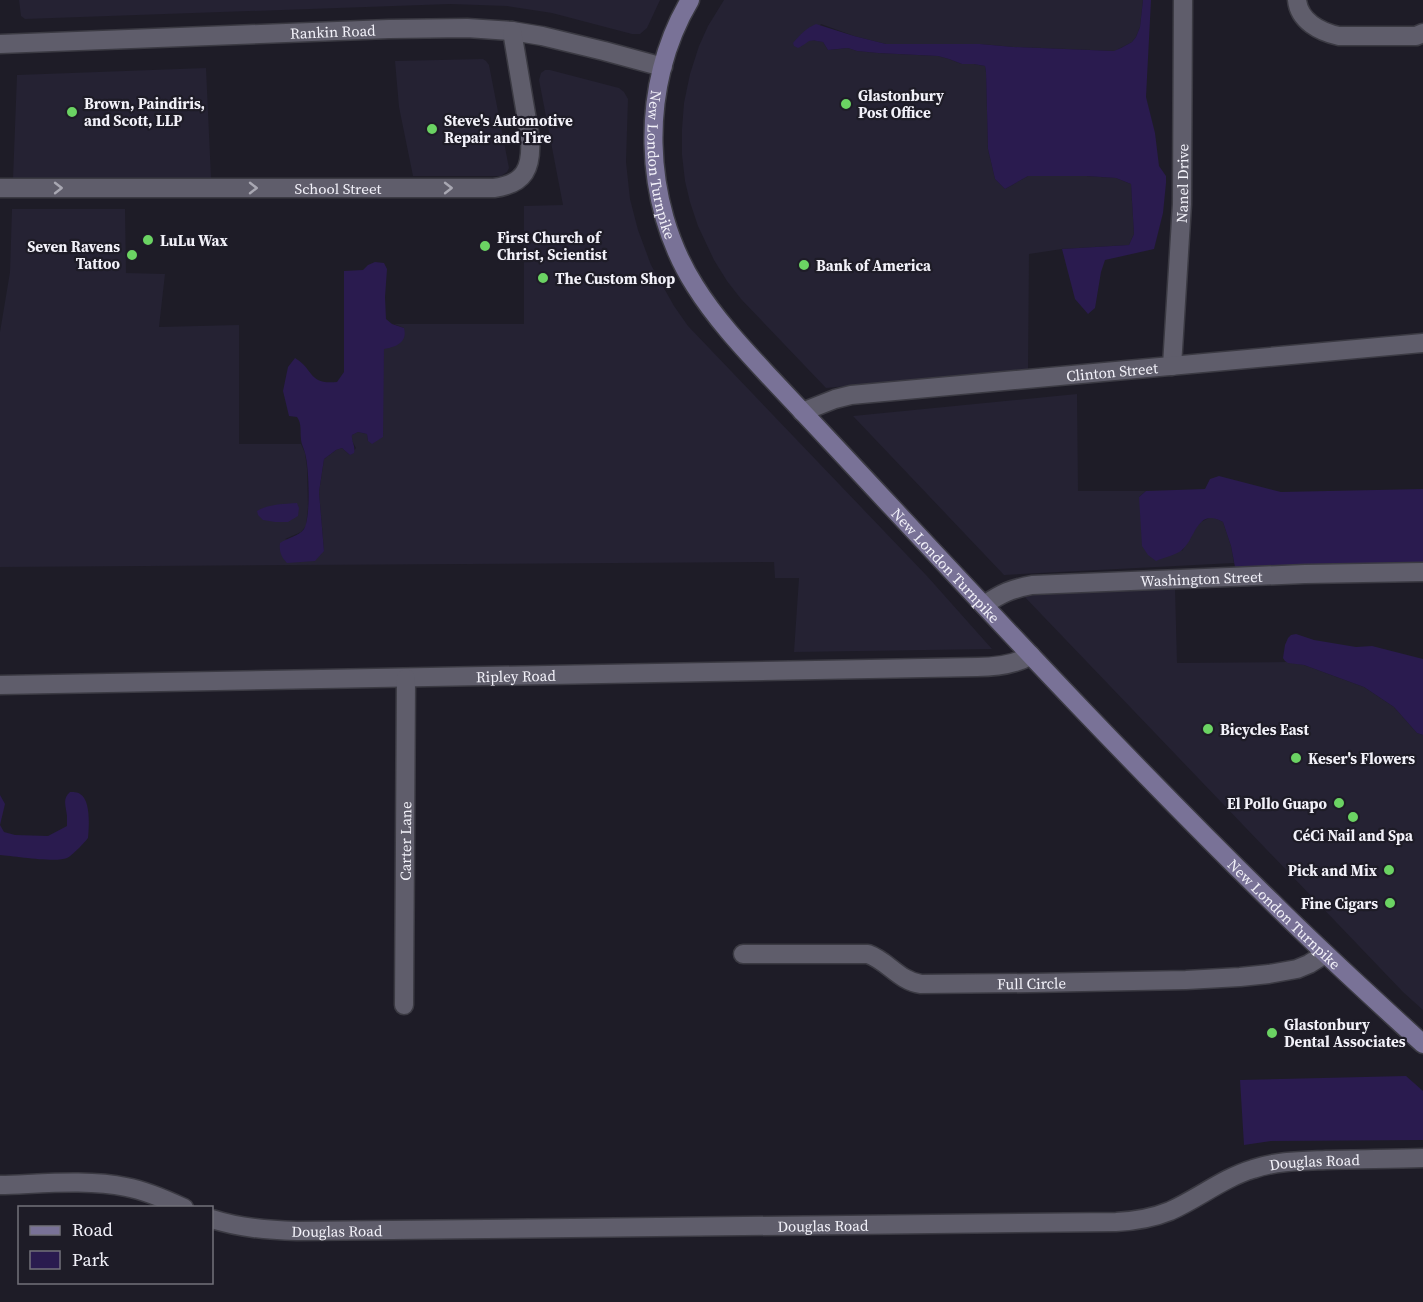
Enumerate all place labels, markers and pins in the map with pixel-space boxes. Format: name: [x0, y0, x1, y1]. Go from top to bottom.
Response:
place label: Glastonbury Post Office: [858, 85, 944, 123]
place label: Brown, Paindiris, and Scott, LLP: [84, 93, 205, 131]
marker: Glastonbury Post Office: [839, 97, 853, 111]
marker: Brown, Paindiris, and Scott, LLP: [65, 105, 79, 119]
place label: Steve's Automotive Repair and Tire: [444, 110, 573, 148]
marker: Steve's Automotive Repair and Tire: [425, 122, 439, 136]
place label: First Church of Christ, Scientist: [497, 227, 608, 265]
place label: LuLu Wax: [160, 230, 228, 251]
marker: LuLu Wax: [141, 233, 155, 247]
place label: Seven Ravens Tattoo: [27, 236, 121, 274]
marker: First Church of Christ, Scientist: [478, 239, 492, 253]
marker: Seven Ravens Tattoo: [125, 248, 139, 262]
place label: Bank of America: [816, 255, 932, 276]
marker: Bank of America: [797, 258, 811, 272]
place label: The Custom Shop: [555, 268, 675, 289]
marker: The Custom Shop: [536, 271, 550, 285]
place label: Bicycles East: [1220, 719, 1309, 740]
marker: Bicycles East: [1201, 722, 1215, 736]
place label: Keser's Flowers: [1308, 748, 1415, 769]
marker: Keser's Flowers: [1289, 751, 1303, 765]
place label: El Pollo Guapo: [1227, 793, 1328, 814]
marker: El Pollo Guapo: [1332, 796, 1346, 810]
marker: CéCi Nail and Spa: [1346, 810, 1360, 824]
place label: CéCi Nail and Spa: [1293, 825, 1414, 846]
place label: Pick and Mix: [1288, 860, 1378, 881]
marker: Pick and Mix: [1382, 863, 1396, 877]
place label: Fine Cigars: [1301, 893, 1378, 914]
marker: Fine Cigars: [1383, 896, 1397, 910]
place label: Glastonbury Dental Associates: [1284, 1014, 1406, 1052]
marker: Glastonbury Dental Associates: [1265, 1026, 1279, 1040]

